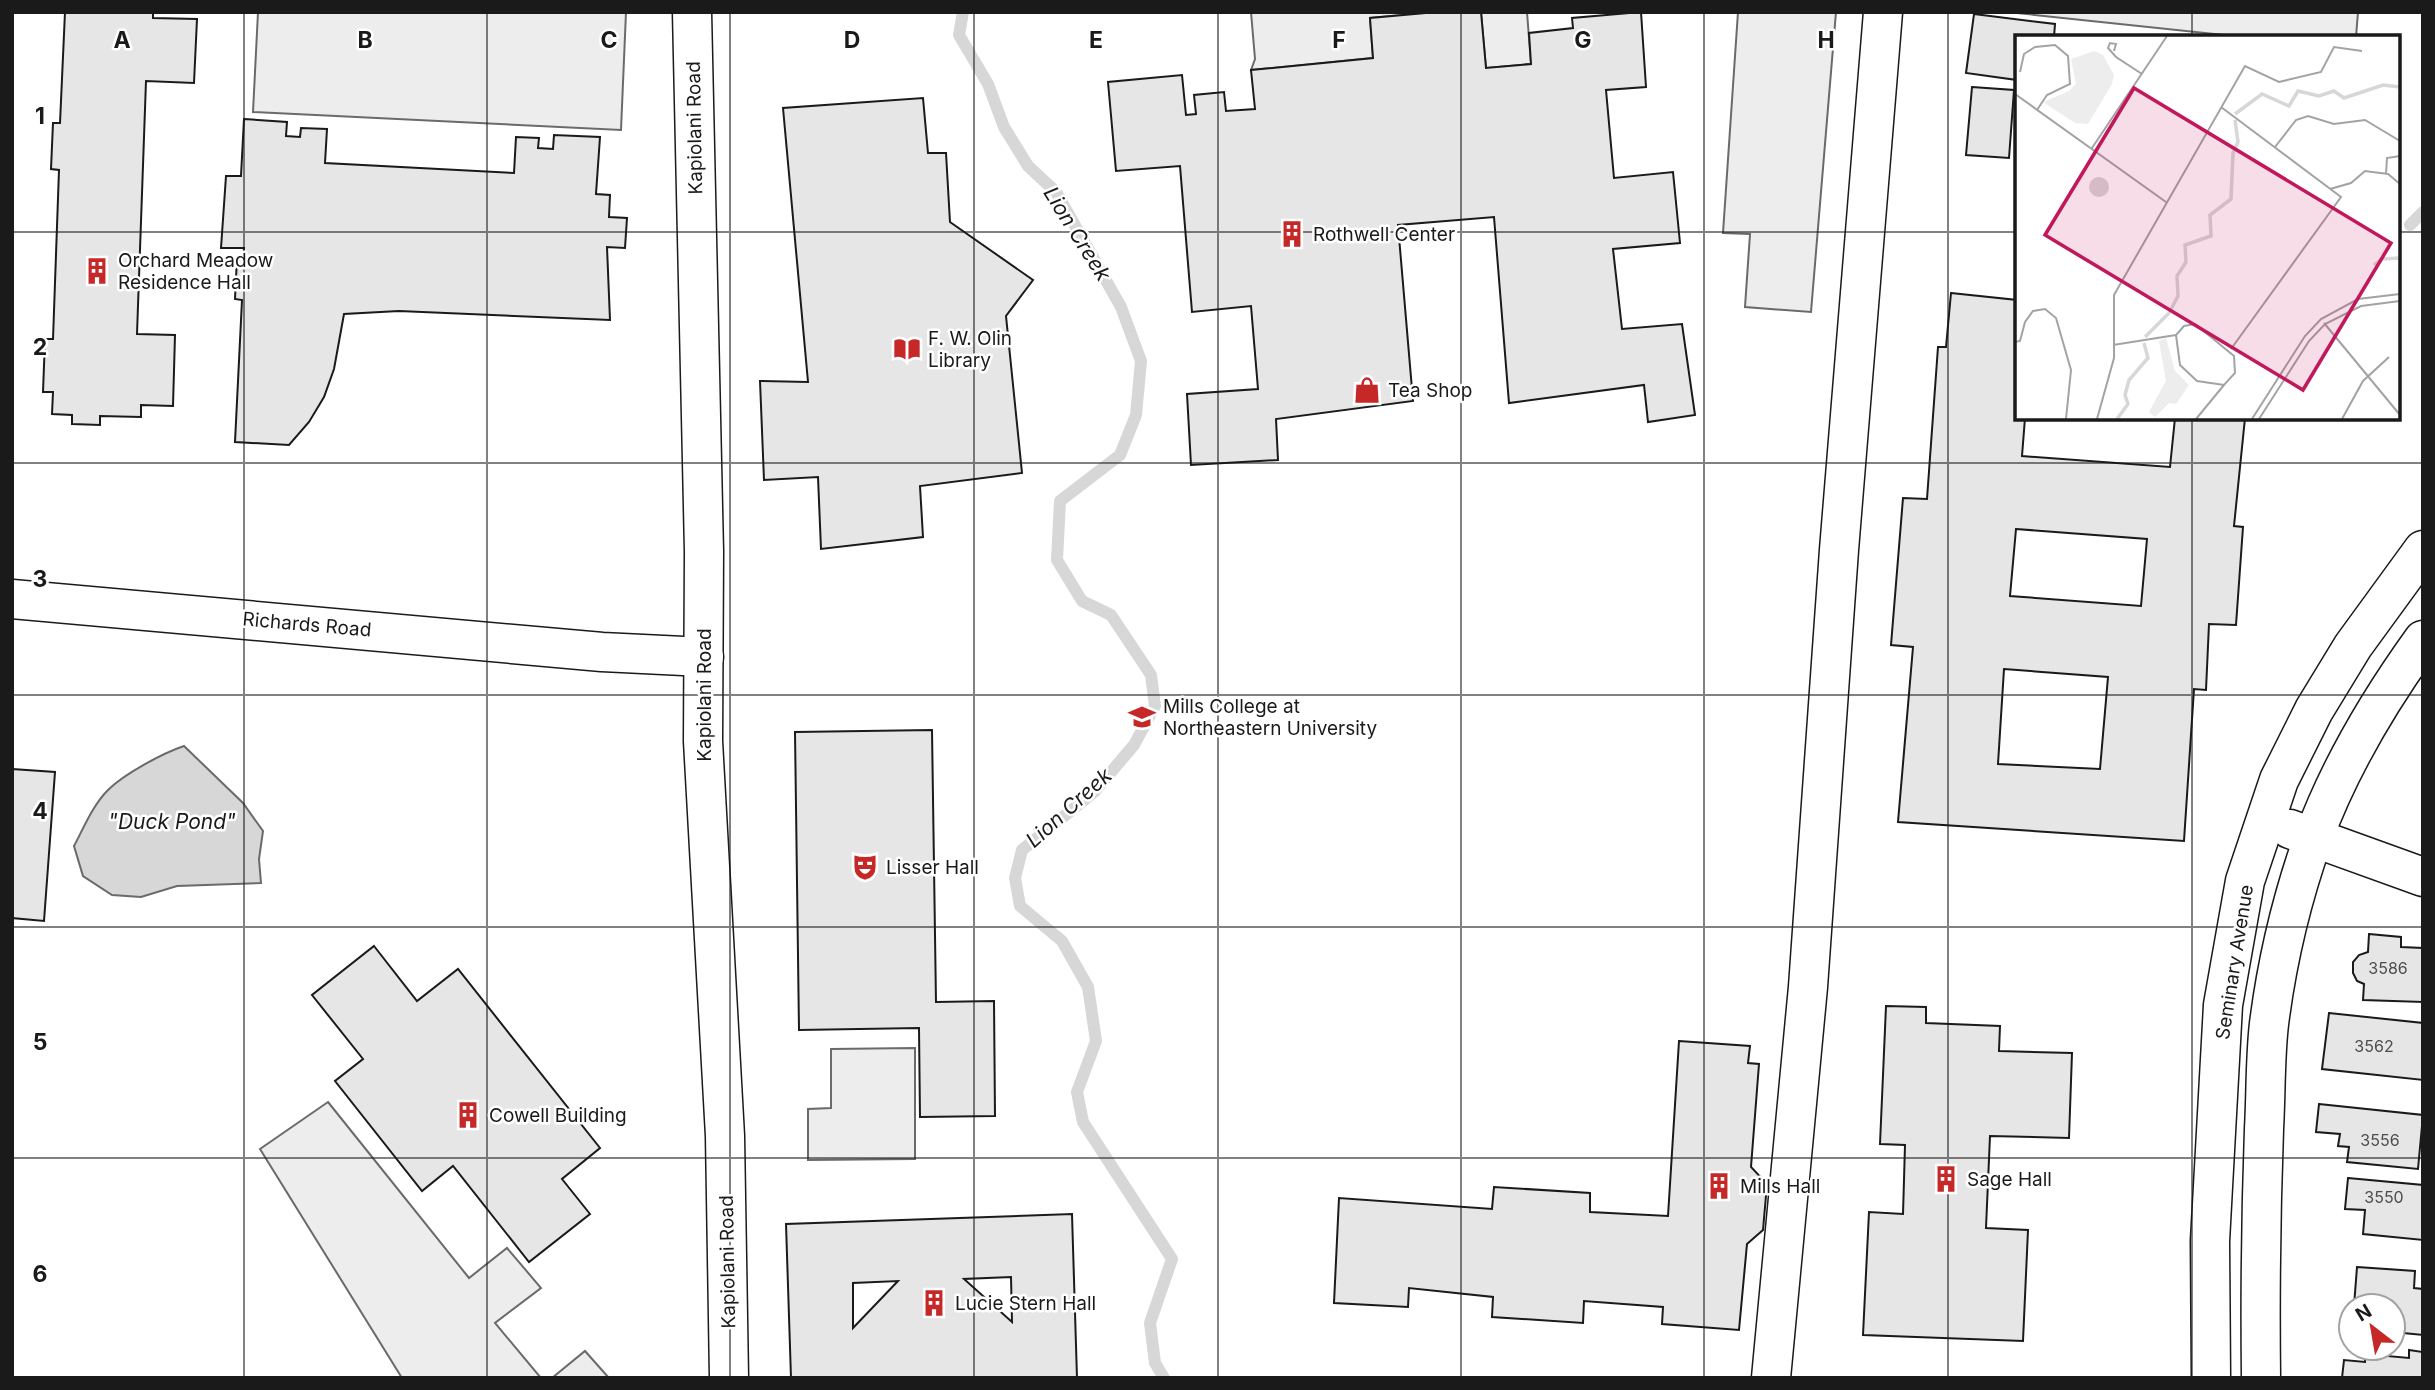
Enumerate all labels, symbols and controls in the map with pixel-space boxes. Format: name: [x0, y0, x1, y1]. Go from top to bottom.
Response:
text: A: [113, 26, 131, 54]
text: B: [357, 26, 373, 54]
text: C: [600, 26, 618, 54]
text: D: [844, 26, 860, 54]
text: E: [1089, 26, 1103, 54]
text: F: [1332, 26, 1346, 54]
text: G: [1574, 26, 1592, 54]
text: H: [1817, 26, 1835, 54]
inset map: [2015, 35, 2400, 420]
street label: Kapiolani Road: [682, 61, 707, 195]
text: 1: [35, 102, 45, 130]
water label: Lion Creek: [1039, 182, 1116, 286]
building icon: Rothwell Center: [1277, 219, 1307, 249]
place label: Rothwell Center: [1313, 223, 1455, 246]
place label: Orchard Meadow Residence Hall: [118, 249, 273, 294]
building icon: Orchard Meadow Residence Hall: [82, 256, 112, 286]
place label: F. W. Olin Library: [928, 327, 1012, 372]
text: 2: [33, 333, 47, 361]
library icon: F. W. Olin Library: [892, 334, 922, 364]
shop icon: Tea Shop: [1352, 375, 1382, 405]
place label: Tea Shop: [1388, 379, 1473, 402]
text: 3: [33, 565, 47, 593]
street label: Richards Road: [242, 607, 372, 642]
street label: Kapiolani Road: [693, 628, 716, 762]
place label: Mills College at Northeastern University: [1163, 695, 1377, 740]
school or university icon: Mills College at Northeastern University: [1127, 702, 1157, 732]
water label: Lion Creek: [1021, 762, 1117, 853]
text: 4: [32, 797, 48, 825]
water label: "Duck Pond": [108, 809, 236, 834]
theatre icon: Lisser Hall: [850, 852, 880, 882]
place label: Lisser Hall: [886, 856, 979, 879]
street label: Seminary Avenue: [2211, 883, 2258, 1041]
house number: 3586: [2368, 958, 2408, 978]
text: 5: [33, 1028, 47, 1056]
house number: 3562: [2354, 1036, 2394, 1056]
building icon: Cowell Building: [453, 1100, 483, 1130]
place label: Cowell Building: [489, 1104, 627, 1127]
house number: 3556: [2360, 1130, 2400, 1150]
building icon: Sage Hall: [1931, 1164, 1961, 1194]
place label: Sage Hall: [1967, 1168, 2052, 1191]
building icon: Mills Hall: [1704, 1171, 1734, 1201]
place label: Mills Hall: [1740, 1175, 1820, 1198]
house number: 3550: [2364, 1187, 2404, 1207]
street label: Kapiolani Road: [715, 1195, 740, 1329]
text: 6: [33, 1260, 47, 1288]
building icon: Lucie Stern Hall: [919, 1288, 949, 1318]
place label: Lucie Stern Hall: [955, 1292, 1096, 1315]
north arrow: [2337, 1292, 2407, 1362]
text: N: [2351, 1299, 2376, 1326]

